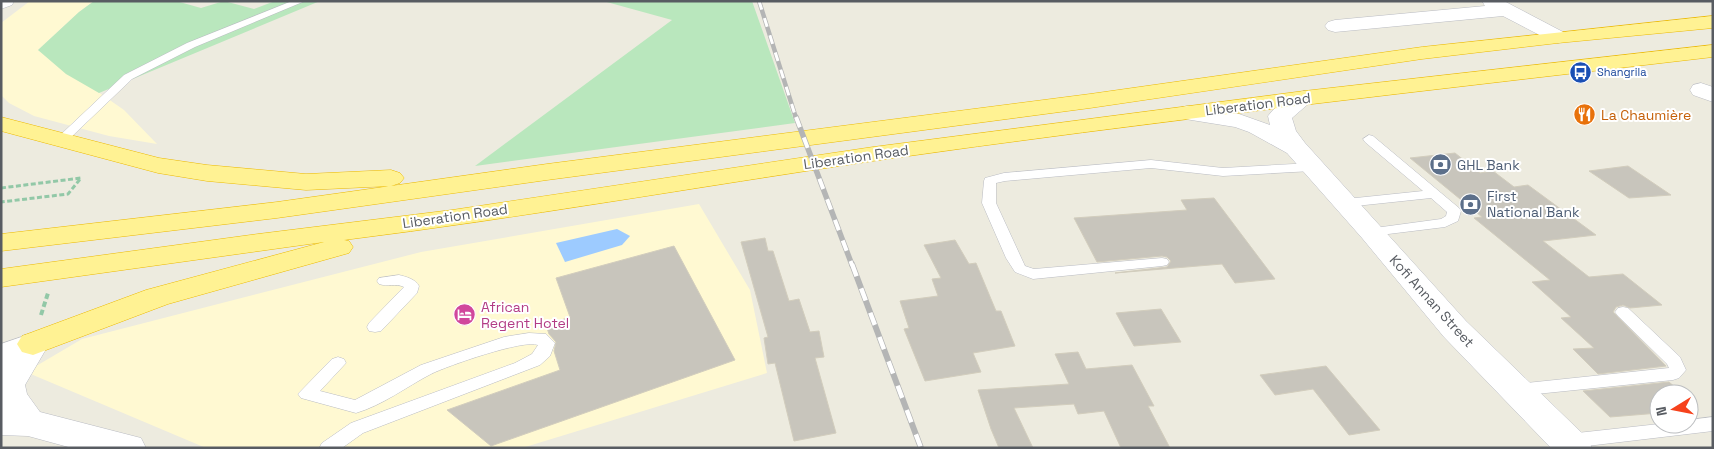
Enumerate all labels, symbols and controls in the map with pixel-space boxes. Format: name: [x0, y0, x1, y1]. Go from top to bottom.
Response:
bus stop icon: Shangrila: [1569, 60, 1593, 84]
place label: Shangrila: [1597, 65, 1647, 79]
street label: Liberation Road: [1204, 89, 1312, 119]
restaurant icon: La Chaumière: [1573, 103, 1597, 127]
place label: La Chaumière: [1601, 106, 1691, 124]
street label: Liberation Road: [802, 141, 910, 173]
bank icon: GHL Bank: [1429, 153, 1453, 177]
place label: GHL Bank: [1457, 156, 1520, 174]
place label: First National Bank: [1487, 187, 1580, 221]
bank icon: First National Bank: [1459, 192, 1483, 216]
street label: Liberation Road: [401, 200, 509, 232]
street label: Kofi Annan Street: [1386, 251, 1478, 351]
place label: African Regent Hotel: [481, 298, 569, 332]
hotel icon: African Regent Hotel: [453, 303, 477, 327]
north arrow: [1649, 384, 1699, 434]
text: N: [1652, 405, 1671, 417]

